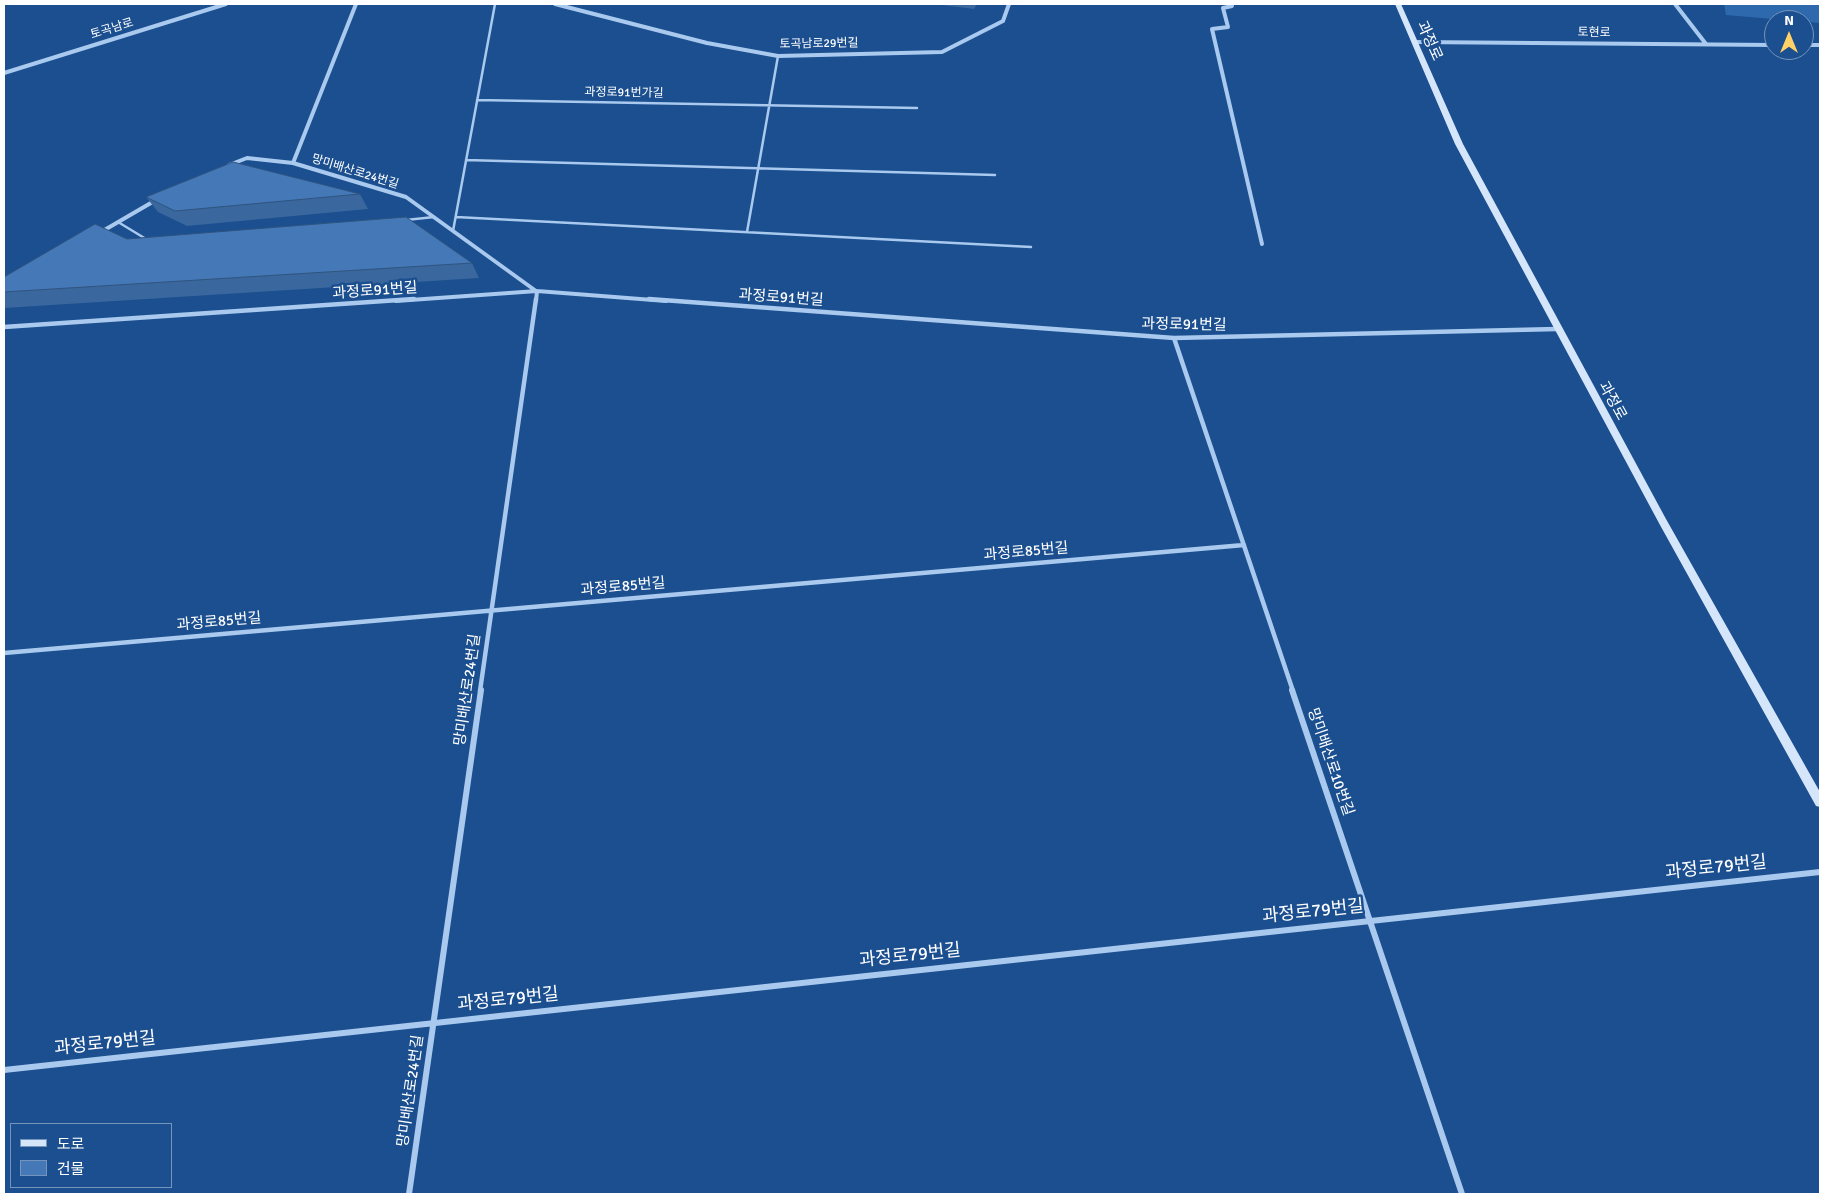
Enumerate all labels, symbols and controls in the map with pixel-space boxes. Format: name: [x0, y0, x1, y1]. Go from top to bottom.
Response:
north arrow: [1764, 10, 1814, 60]
text: N: [1784, 12, 1794, 29]
street label: 토곡남로: [89, 16, 135, 42]
street label: 과정로: [1412, 18, 1446, 64]
street label: 토현로: [1577, 26, 1611, 40]
street label: 토곡남로29번길: [779, 36, 859, 52]
street label: 과정로91번가길: [584, 85, 664, 101]
street label: 망미배산로24번길: [310, 152, 400, 192]
street label: 과정로91번길: [332, 279, 418, 303]
street label: 과정로91번길: [738, 286, 824, 310]
street label: 과정로91번길: [1141, 315, 1227, 335]
street label: 과정로: [1594, 379, 1630, 423]
street label: 과정로85번길: [983, 539, 1069, 565]
street label: 과정로85번길: [580, 574, 666, 600]
street label: 과정로85번길: [176, 609, 262, 635]
street label: 망미배산로24번길: [451, 633, 485, 747]
street label: 망미배산로10번길: [1303, 706, 1357, 818]
street label: 과정로79번길: [1664, 852, 1768, 884]
street label: 과정로79번길: [1261, 896, 1365, 928]
street label: 과정로79번길: [858, 940, 962, 972]
street label: 과정로79번길: [456, 984, 560, 1016]
street label: 과정로79번길: [53, 1028, 157, 1060]
street label: 망미배산로24번길: [394, 1034, 428, 1148]
legend: [10, 1123, 172, 1188]
text: 도로: [57, 1135, 85, 1153]
text: 건물: [57, 1160, 85, 1178]

